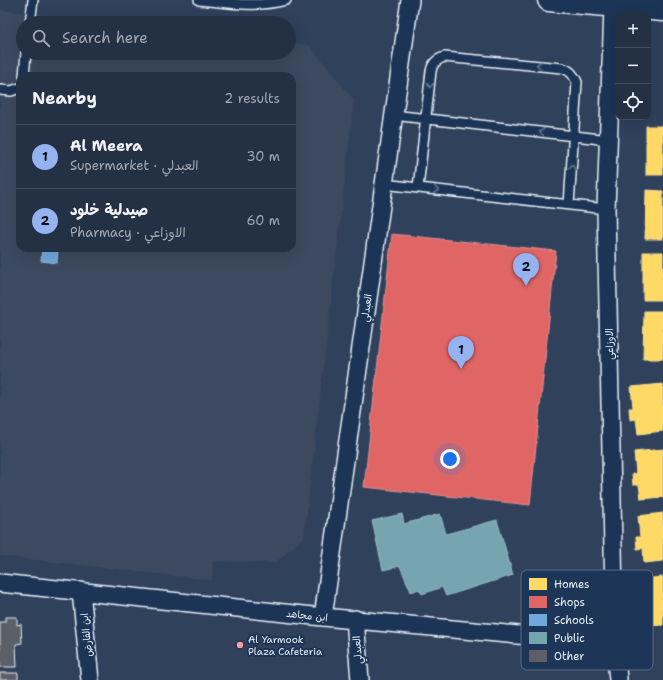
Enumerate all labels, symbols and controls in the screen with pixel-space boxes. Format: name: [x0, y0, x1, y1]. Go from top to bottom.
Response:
map controls: [615, 12, 651, 120]
button: +: [615, 12, 651, 48]
search box: [16, 16, 296, 60]
icon: search: [30, 27, 52, 49]
text: Search here: [62, 28, 148, 48]
button: −: [615, 48, 651, 84]
one-way arrow: [536, 61, 542, 70]
one-way arrow: [426, 82, 435, 88]
button: locate: [615, 84, 651, 120]
text: Nearby: [32, 87, 97, 109]
text: 2 results: [224, 90, 280, 107]
one-way arrow: [539, 128, 545, 137]
text: Al Meera: [70, 136, 143, 156]
text: 1: [42, 148, 48, 165]
text: 30 m: [246, 148, 280, 165]
text: Supermarket · العبدلي: [70, 157, 199, 174]
one-way arrow: [567, 163, 576, 170]
one-way arrow: [433, 185, 439, 194]
text: صيدلية خلود: [70, 200, 148, 220]
text: 2: [40, 212, 50, 229]
text: 60 m: [247, 212, 280, 229]
text: Pharmacy · الاوزاعي: [70, 224, 186, 241]
pin: 2: [513, 253, 539, 286]
street label: العبدلي: [358, 293, 378, 323]
street label: الاوزاعي: [603, 328, 619, 360]
pin: 1: [448, 336, 474, 369]
your location: [440, 449, 460, 469]
legend: [521, 570, 653, 670]
text: Homes: [554, 577, 590, 592]
text: Shops: [554, 595, 585, 610]
street label: ابن مجاهد: [285, 607, 329, 624]
street label: ابن الفارض: [78, 612, 95, 657]
text: Schools: [554, 613, 594, 628]
text: Public: [554, 631, 585, 646]
place label: Al Yarmook Plaza Cafeteria: [248, 633, 323, 658]
street label: العبدلي: [350, 635, 368, 665]
marker: Al Yarmook Plaza Cafeteria: [235, 640, 245, 650]
text: Other: [554, 649, 585, 664]

